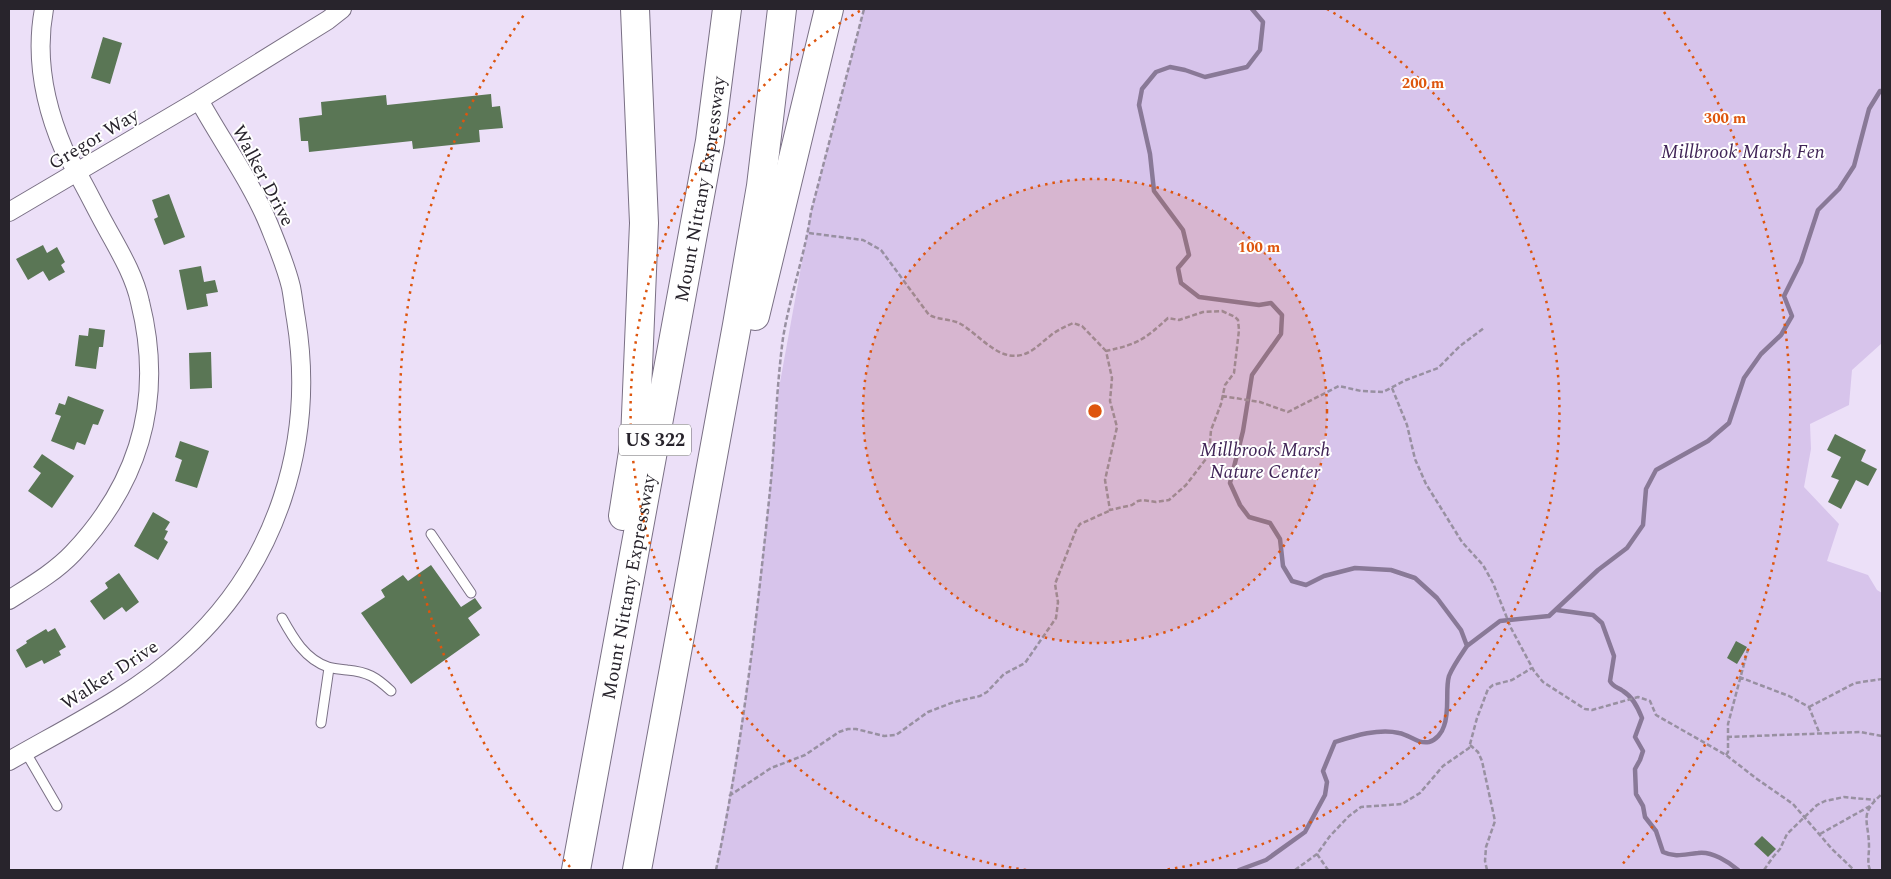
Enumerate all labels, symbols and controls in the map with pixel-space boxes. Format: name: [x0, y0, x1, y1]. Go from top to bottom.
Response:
text: 200 m: [1402, 72, 1445, 95]
street label: Mount Nittany Expressway: [668, 74, 734, 305]
street label: Gregor Way: [43, 100, 145, 178]
text: 300 m: [1704, 107, 1747, 130]
street label: Walker Drive: [224, 120, 302, 232]
park label: Millbrook Marsh Fen: [1661, 138, 1825, 167]
text: 100 m: [1238, 236, 1281, 259]
centre of rings: [1086, 402, 1104, 420]
road number: US 322: [619, 424, 691, 456]
park label: Millbrook Marsh Nature Center: [1200, 436, 1331, 487]
street label: Mount Nittany Expressway: [595, 471, 665, 702]
street label: Walker Drive: [55, 633, 164, 718]

